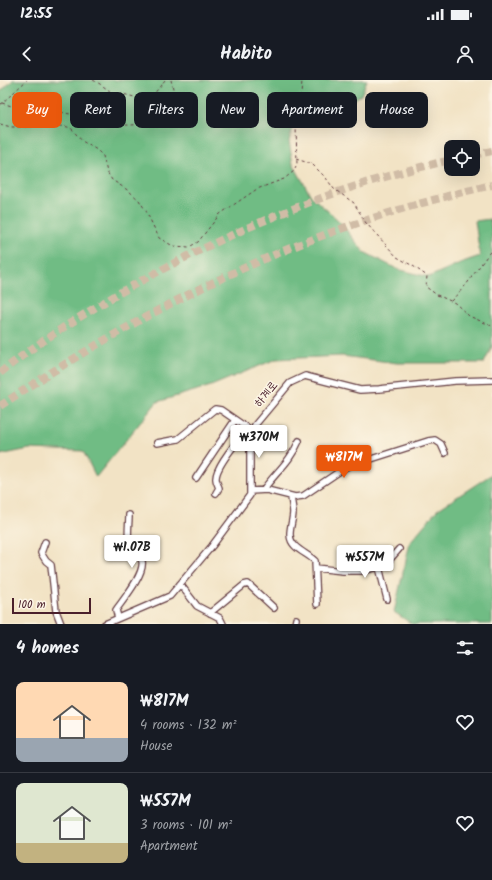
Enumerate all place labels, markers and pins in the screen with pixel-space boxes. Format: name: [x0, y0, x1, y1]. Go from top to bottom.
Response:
pin: ₩370M: [231, 425, 287, 459]
pin: ₩817M: [316, 445, 372, 479]
pin: ₩1.07B: [99, 535, 165, 569]
pin: ₩557M: [337, 545, 393, 579]

